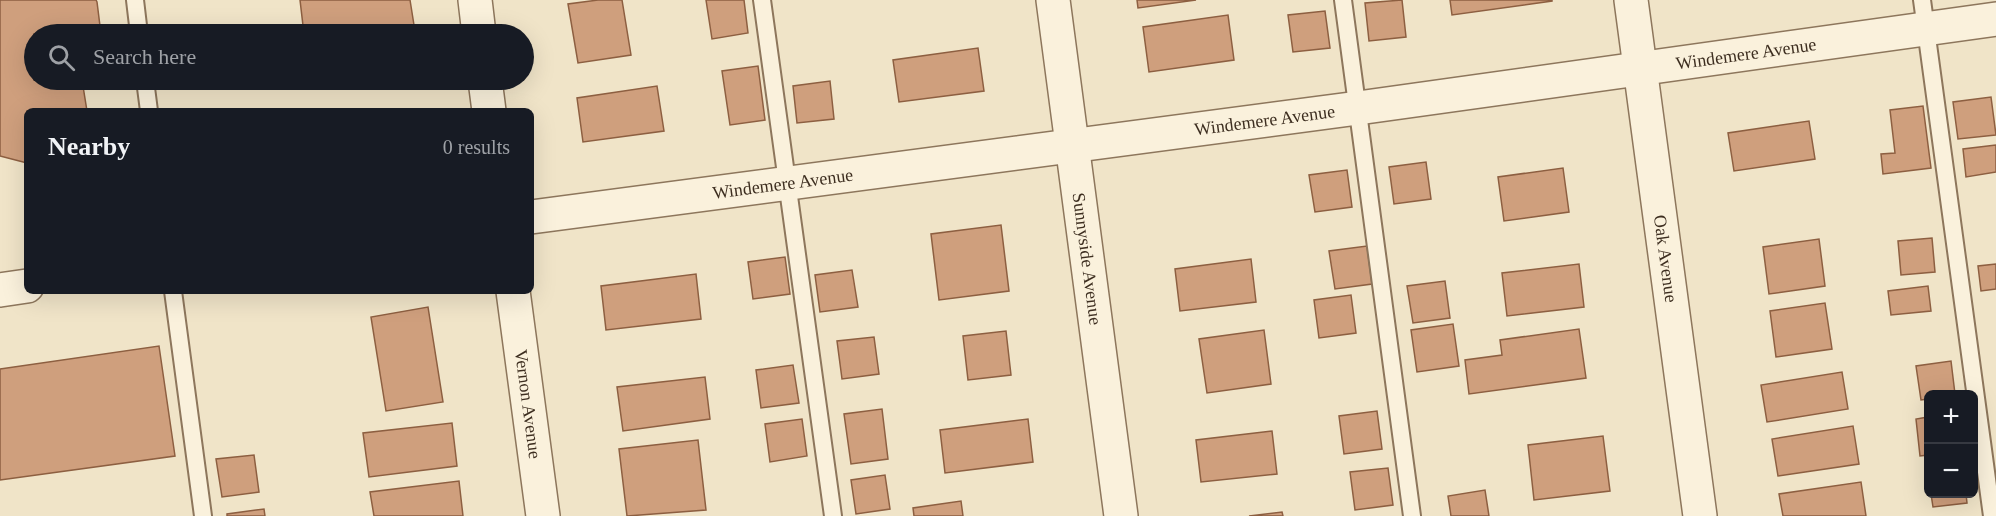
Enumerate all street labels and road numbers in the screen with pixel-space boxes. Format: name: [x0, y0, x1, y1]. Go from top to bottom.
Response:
street label: Windemere Avenue: [1675, 34, 1818, 74]
street label: Windemere Avenue: [1193, 101, 1336, 139]
street label: Windemere Avenue: [711, 165, 854, 203]
street label: Sunnyside Avenue: [1068, 191, 1106, 326]
street label: Oak Avenue: [1650, 214, 1681, 304]
street label: Vernon Avenue: [511, 348, 545, 460]

